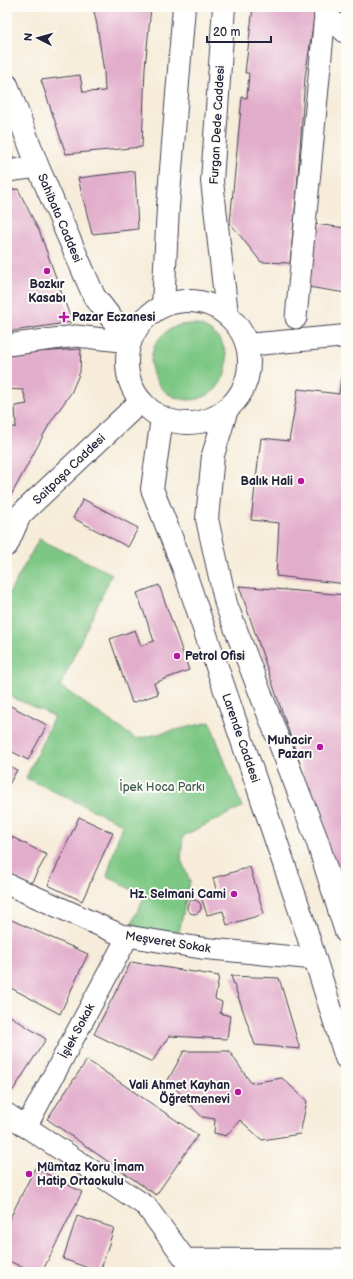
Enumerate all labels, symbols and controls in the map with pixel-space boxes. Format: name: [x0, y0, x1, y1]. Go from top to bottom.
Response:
north arrow: [18, 18, 58, 58]
scale bar: [207, 18, 271, 44]
text: 20 m: [213, 25, 240, 40]
text: N: [22, 32, 35, 42]
street label: Furgan Dede Caddesi: [207, 65, 228, 185]
street label: Sahibata Caddesi: [34, 171, 85, 265]
marker: Bozkır Kasabı: [42, 266, 52, 276]
place label: Bozkır Kasabı: [28, 277, 66, 306]
place label: Pazar Eczanesi: [72, 310, 156, 325]
marker: Pazar Eczanesi: [59, 312, 69, 322]
street label: Saitpaşa Caddesi: [30, 431, 109, 508]
place label: Balık Hali: [240, 474, 293, 489]
marker: Balık Hali: [296, 476, 306, 486]
place label: Petrol Ofisi: [185, 649, 245, 664]
marker: Petrol Ofisi: [172, 651, 182, 661]
street label: Larende Caddesi: [218, 692, 263, 785]
place label: Muhacir Pazarı: [267, 733, 312, 762]
marker: Muhacir Pazarı: [315, 742, 325, 752]
park label: İpek Hoca Parkı: [119, 779, 205, 795]
place label: Hz. Selmani Cami: [129, 887, 226, 902]
marker: Hz. Selmani Cami: [229, 889, 239, 899]
street label: Meşveret Sokak: [124, 928, 212, 957]
street label: İşlek Sokak: [56, 1000, 98, 1061]
place label: Vali Ahmet Kayhan Öğretmenevi: [129, 1078, 230, 1107]
marker: Vali Ahmet Kayhan Öğretmenevi: [233, 1087, 243, 1097]
place label: Mümtaz Koru İmam Hatip Ortaokulu: [37, 1158, 144, 1189]
marker: Mümtaz Koru İmam Hatip Ortaokulu: [24, 1169, 34, 1179]

